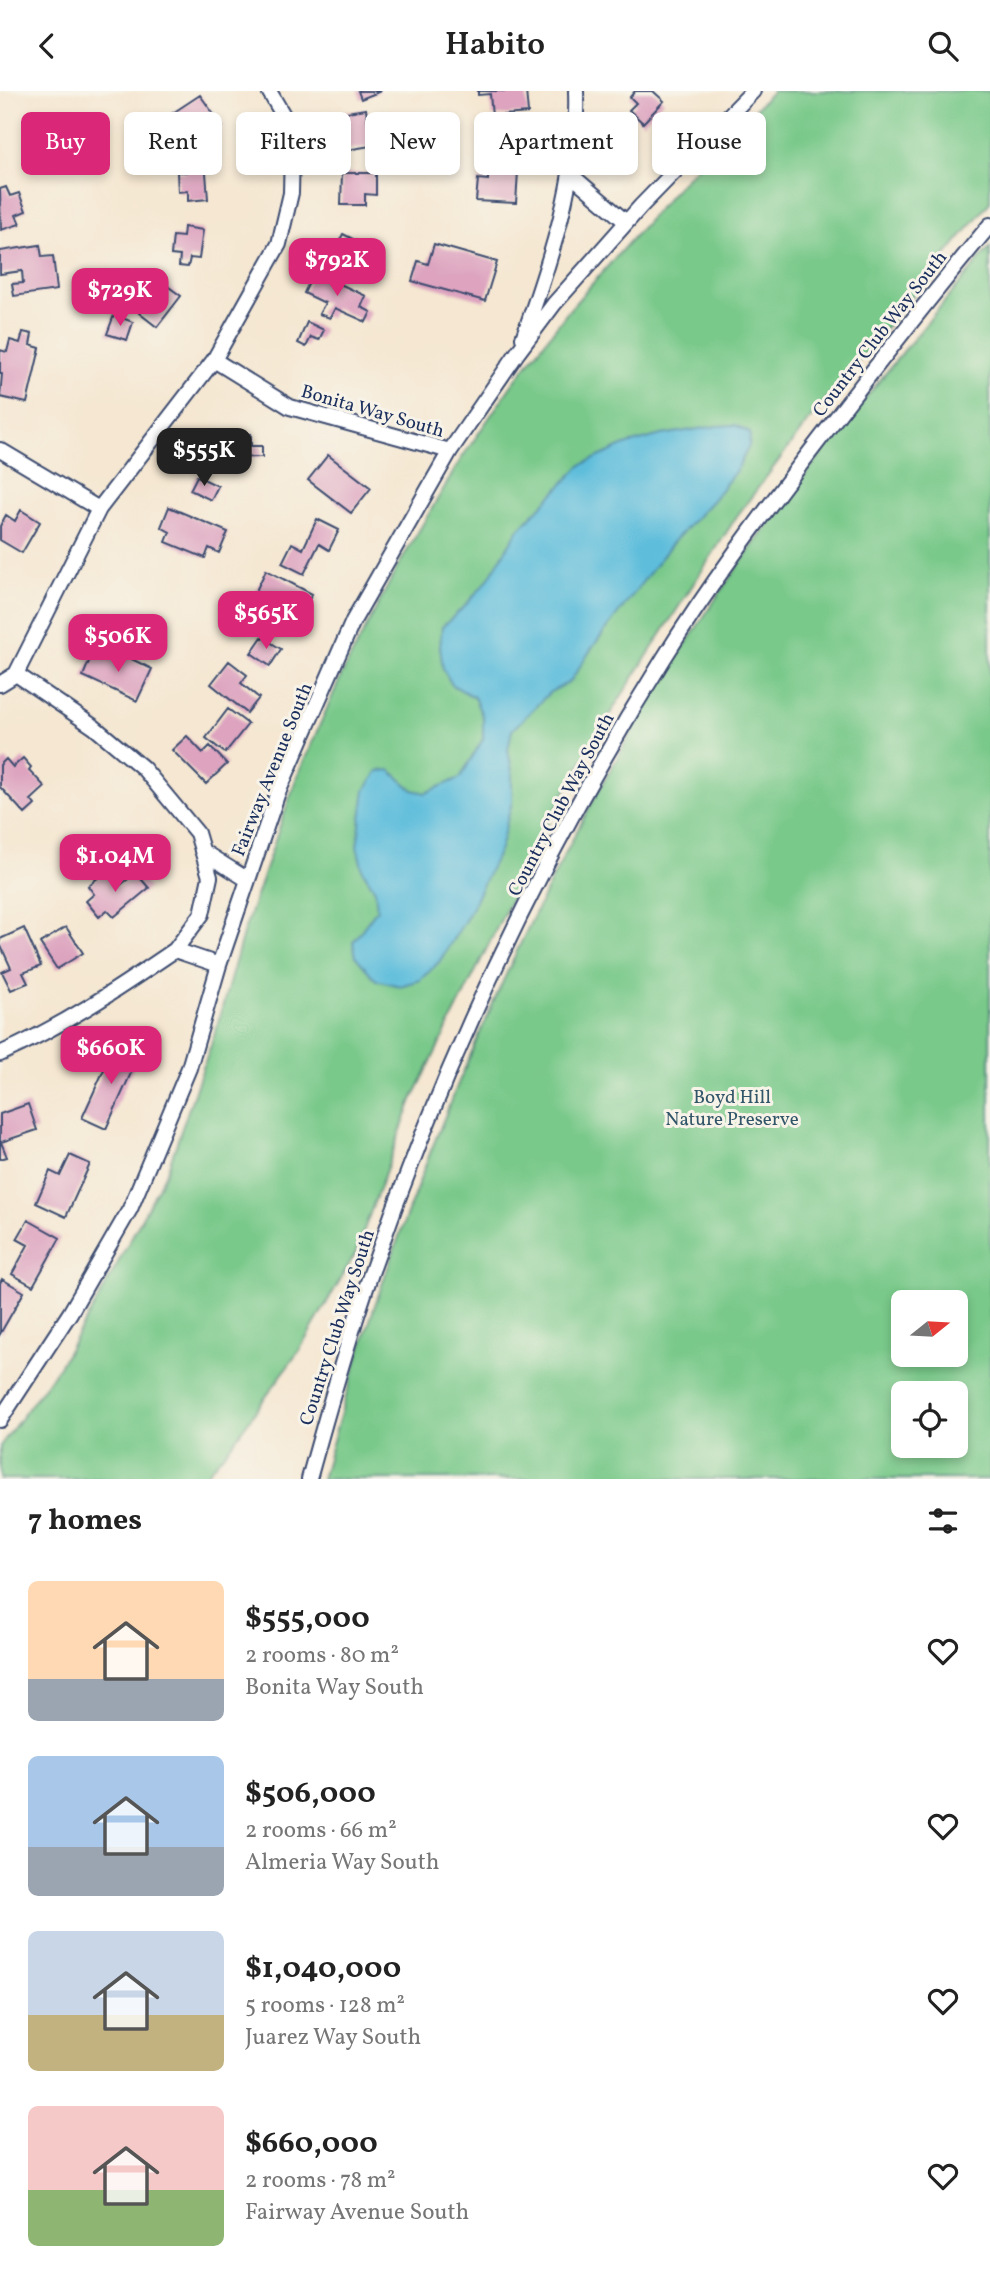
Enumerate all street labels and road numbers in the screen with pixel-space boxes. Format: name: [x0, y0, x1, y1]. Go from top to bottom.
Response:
street label: Country Club Way South: [807, 246, 954, 423]
street label: Bonita Way South: [298, 379, 447, 445]
street label: Fairway Avenue South: [226, 679, 320, 860]
street label: Country Club Way South: [502, 709, 621, 901]
street label: Country Club Way South: [294, 1226, 382, 1429]

